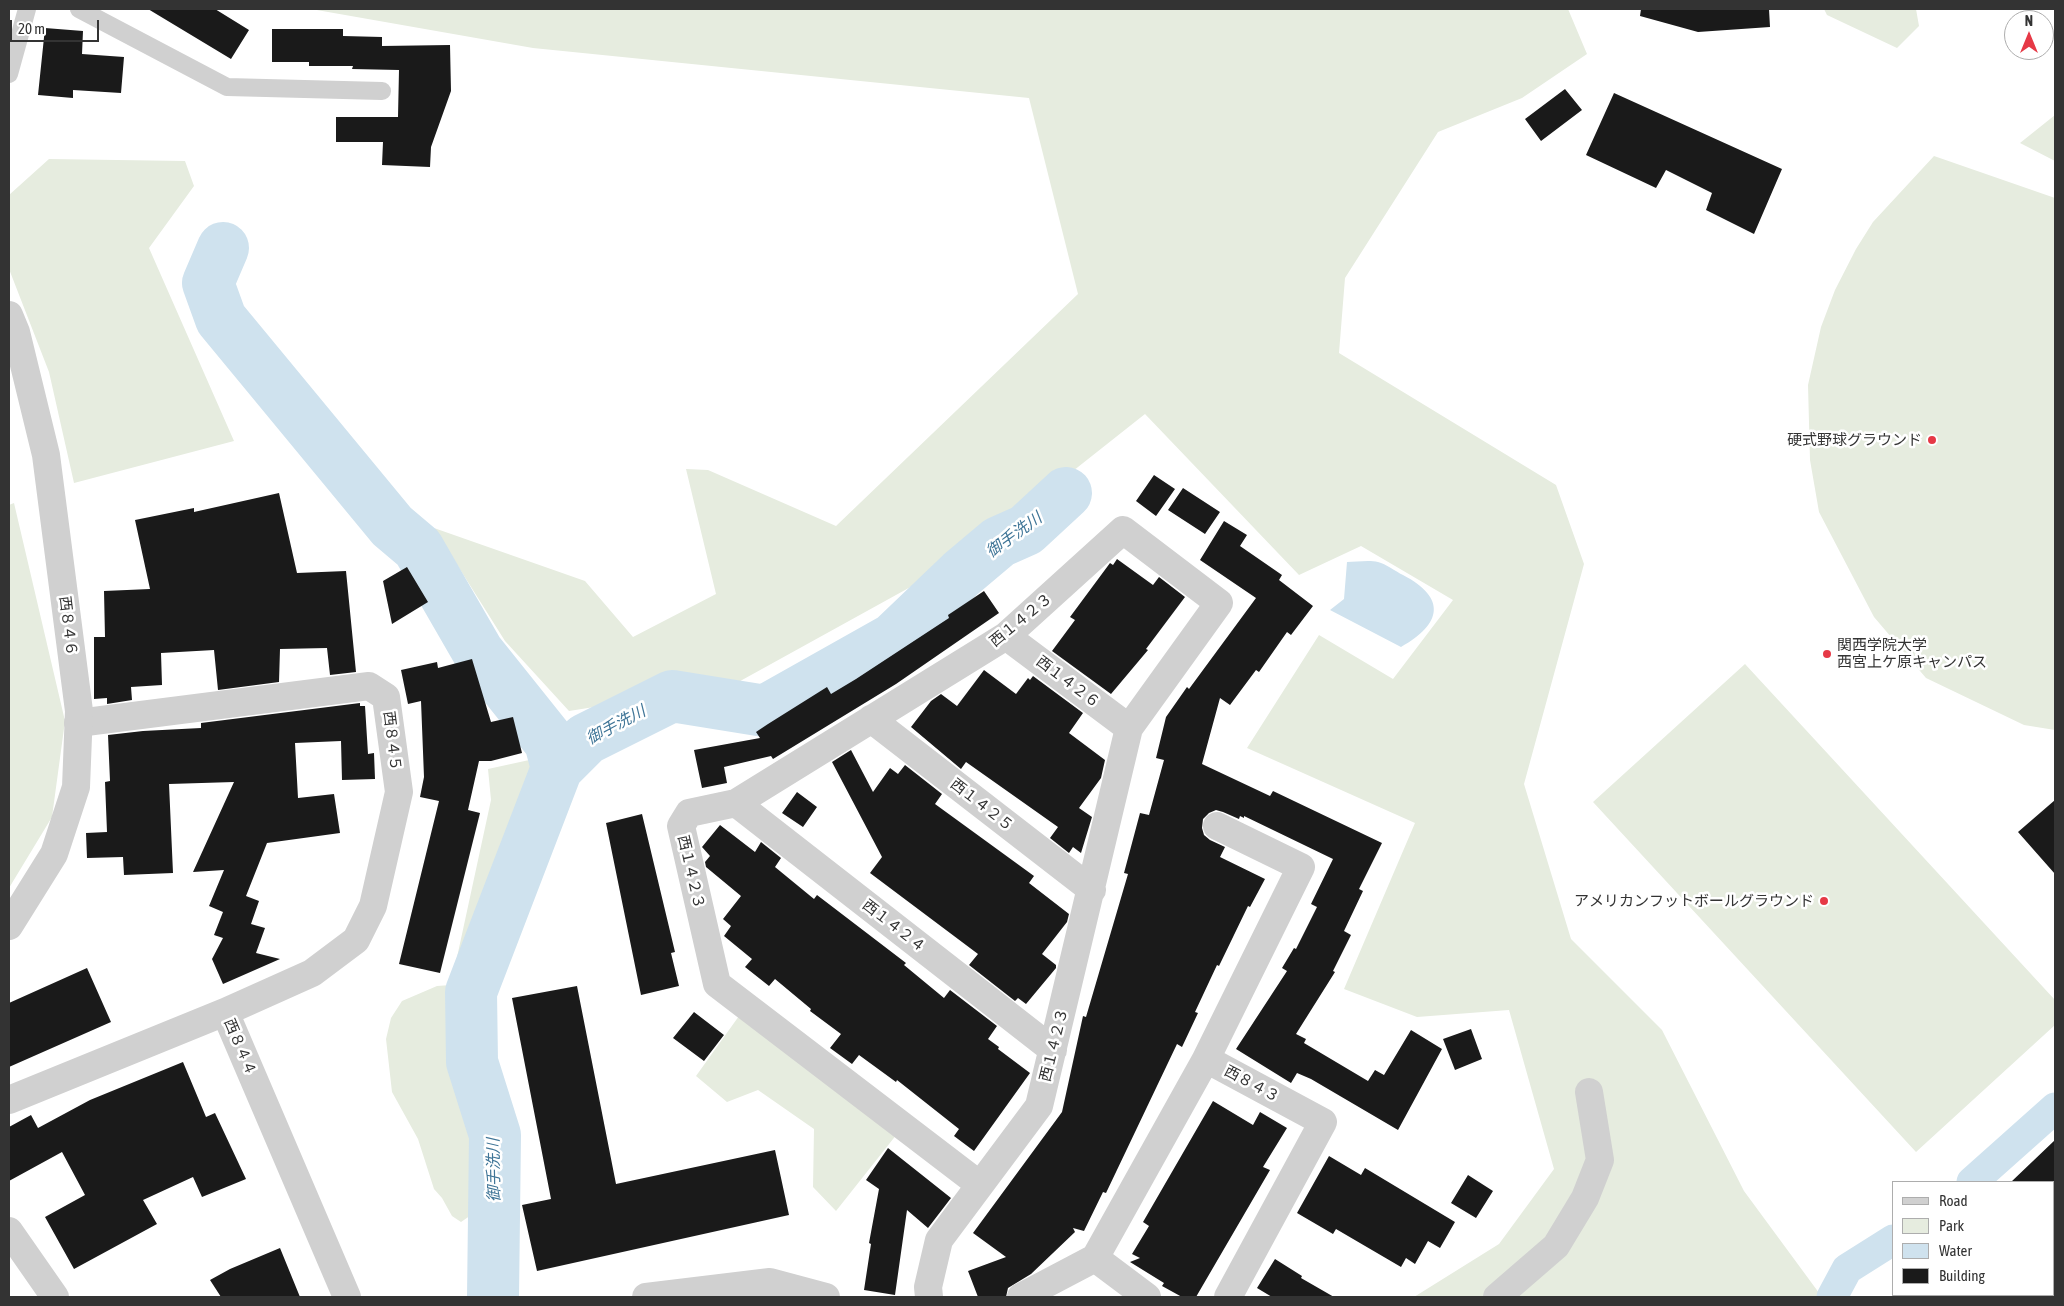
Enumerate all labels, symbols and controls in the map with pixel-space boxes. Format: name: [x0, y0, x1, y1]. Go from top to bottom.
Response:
scale bar: [12, 10, 101, 42]
north arrow: [2004, 10, 2054, 60]
text: N: [2025, 13, 2033, 29]
text: 20 m: [18, 20, 45, 37]
place label: 硬式野球グラウンド: [1787, 431, 1922, 449]
marker: 硬式野球グラウンド: [1926, 434, 1938, 446]
water label: 御手洗川: [982, 508, 1046, 562]
street label: 西１４２３: [986, 589, 1056, 651]
street label: 西８４６: [55, 595, 81, 657]
place label: 関西学院大学 西宮上ケ原キャンパス: [1837, 636, 1987, 671]
marker: 関西学院大学 西宮上ケ原キャンパス: [1821, 648, 1833, 660]
street label: 西１４２６: [1033, 652, 1103, 712]
water label: 御手洗川: [583, 702, 649, 748]
street label: 西８４５: [379, 710, 405, 772]
street label: 西１４２５: [947, 775, 1017, 835]
street label: 西１４２３: [674, 833, 708, 911]
place label: アメリカンフットボールグラウンド: [1574, 892, 1814, 910]
marker: アメリカンフットボールグラウンド: [1818, 895, 1830, 907]
street label: 西１４２４: [859, 896, 929, 956]
street label: 西１４２３: [1036, 1006, 1072, 1084]
street label: 西８４４: [220, 1016, 260, 1078]
street label: 西８４３: [1221, 1062, 1283, 1106]
water label: 御手洗川: [484, 1138, 504, 1202]
legend: [1892, 1181, 2054, 1296]
text: Road: [1939, 1192, 1968, 1209]
text: Park: [1939, 1217, 1964, 1234]
text: Water: [1939, 1242, 1972, 1259]
text: Building: [1939, 1267, 1985, 1284]

